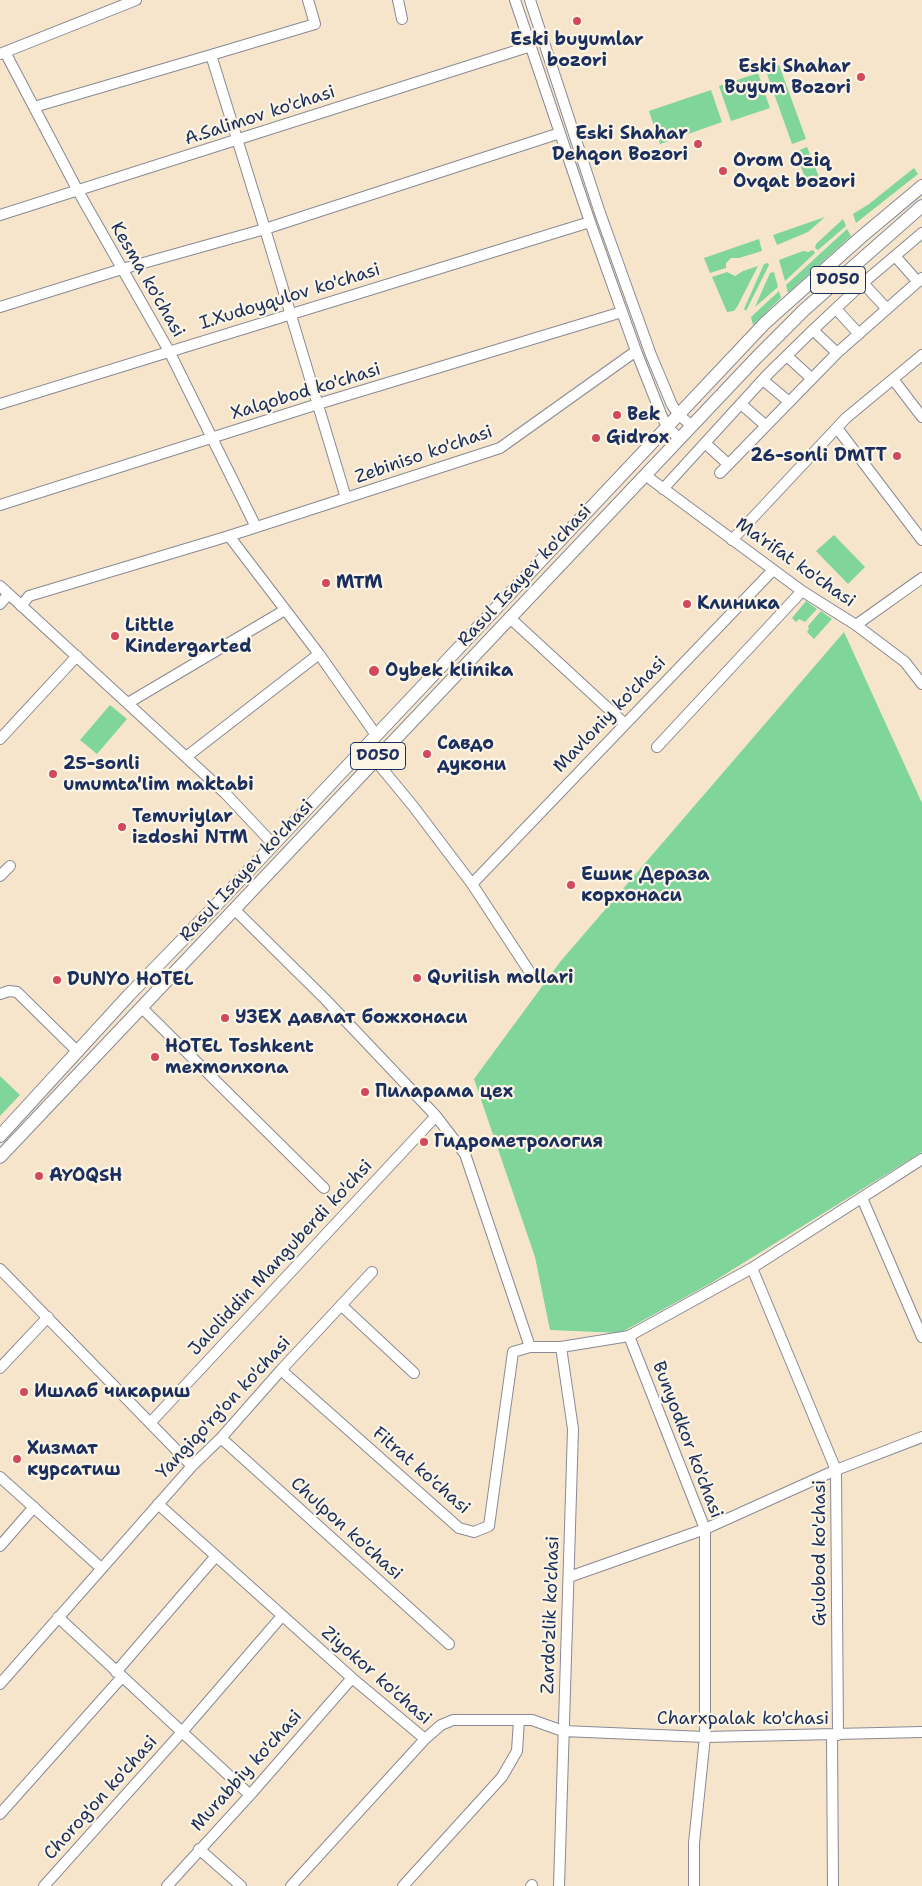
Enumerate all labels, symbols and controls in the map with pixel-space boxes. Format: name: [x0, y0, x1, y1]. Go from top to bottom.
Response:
marker: Eski buyumlar bozori: [571, 15, 583, 27]
place label: Eski buyumlar bozori: [510, 29, 644, 72]
place label: Eski Shahar Buyum Bozori: [724, 56, 851, 98]
marker: Eski Shahar Buyum Bozori: [855, 71, 867, 83]
street label: A.Salimov ko'chasi: [182, 81, 338, 151]
place label: Eski Shahar Dehqon Bozori: [552, 123, 688, 166]
marker: Eski Shahar Dehqon Bozori: [692, 138, 704, 150]
place label: Orom Oziq Ovqat bozori: [733, 150, 855, 192]
marker: Orom Oziq Ovqat bozori: [717, 165, 729, 177]
street label: Kesma ko'chasi: [105, 218, 189, 342]
street label: I.Xudoyqulov ko'chasi: [197, 259, 383, 335]
road number: D050: [810, 266, 866, 294]
street label: Xalqobod ko'chasi: [229, 359, 383, 425]
place label: Bek: [627, 404, 660, 426]
marker: Bek: [611, 409, 623, 421]
street label: Zebiniso ko'chasi: [352, 421, 496, 489]
place label: Gidrox: [606, 427, 669, 449]
marker: Gidrox: [590, 432, 602, 444]
place label: 26-sonli DMTT: [750, 445, 887, 467]
marker: 26-sonli DMTT: [891, 450, 903, 462]
street label: Rasul Isayev ko'chasi: [454, 500, 596, 652]
street label: Ma'rifat ko'chasi: [731, 514, 859, 612]
place label: MTM: [336, 572, 383, 594]
marker: MTM: [320, 577, 332, 589]
place label: Клиника: [697, 593, 780, 615]
marker: Клиника: [681, 598, 693, 610]
place label: Little Kindergarted: [125, 615, 252, 658]
marker: Little Kindergarted: [109, 630, 121, 642]
street label: Mavloniy ko'chasi: [549, 652, 671, 778]
place label: Oybek klinika: [385, 660, 513, 682]
marker: Oybek klinika: [367, 664, 381, 678]
place label: Савдо дукони: [437, 733, 506, 776]
road number: D050: [350, 742, 406, 769]
marker: Савдо дукони: [421, 748, 433, 760]
place label: 25-sonli umumta'lim maktabi: [63, 753, 254, 796]
marker: 25-sonli umumta'lim maktabi: [47, 768, 59, 780]
street label: Rasul Isayev ko'chasi: [176, 795, 318, 947]
place label: Temuriylar izdoshi NTM: [132, 806, 248, 849]
marker: Temuriylar izdoshi NTM: [116, 821, 128, 833]
place label: Ешик Дераза корхонаси: [581, 864, 710, 906]
marker: Ешик Дераза корхонаси: [565, 879, 577, 891]
place label: Qurilish mollari: [427, 967, 574, 989]
place label: DUNYO HOTEL: [67, 969, 193, 991]
marker: Qurilish mollari: [411, 972, 423, 984]
marker: DUNYO HOTEL: [51, 974, 63, 986]
place label: УЗЕХ давлат божхонаси: [235, 1007, 467, 1029]
marker: УЗЕХ давлат божхонаси: [219, 1012, 231, 1024]
place label: HOTEL Toshkent mexmonxona: [165, 1036, 314, 1078]
marker: HOTEL Toshkent mexmonxona: [149, 1051, 161, 1063]
place label: Пиларама цех: [375, 1081, 513, 1103]
marker: Пиларама цех: [359, 1086, 371, 1098]
place label: Гидрометрология: [434, 1131, 603, 1153]
marker: Гидрометрология: [418, 1136, 430, 1148]
street label: Jaloliddin Manguberdi ko'chsi: [184, 1156, 378, 1360]
place label: AYOQSH: [49, 1165, 122, 1187]
marker: AYOQSH: [33, 1170, 45, 1182]
street label: Yangiqo'rg'on ko'chasi: [152, 1332, 296, 1484]
street label: Bunyodkor ko'chasi: [647, 1359, 727, 1521]
place label: Ишлаб чикариш: [34, 1381, 190, 1403]
marker: Ишлаб чикариш: [18, 1386, 30, 1398]
street label: Fitrat ko'chasi: [368, 1423, 474, 1519]
place label: Хизмат курсатиш: [27, 1438, 121, 1480]
marker: Хизмат курсатиш: [11, 1453, 23, 1465]
street label: Chulpon ko'chasi: [286, 1473, 406, 1585]
street label: Gulobod ko'chasi: [809, 1480, 831, 1626]
street label: Zardo'zlik ko'chasi: [537, 1536, 565, 1694]
street label: Ziyokor ko'chasi: [317, 1622, 435, 1730]
street label: Murabbiy ko'chasi: [187, 1706, 307, 1836]
street label: Charxpalak ko'chasi: [657, 1708, 829, 1730]
street label: Chorog'on ko'chasi: [40, 1732, 162, 1864]

